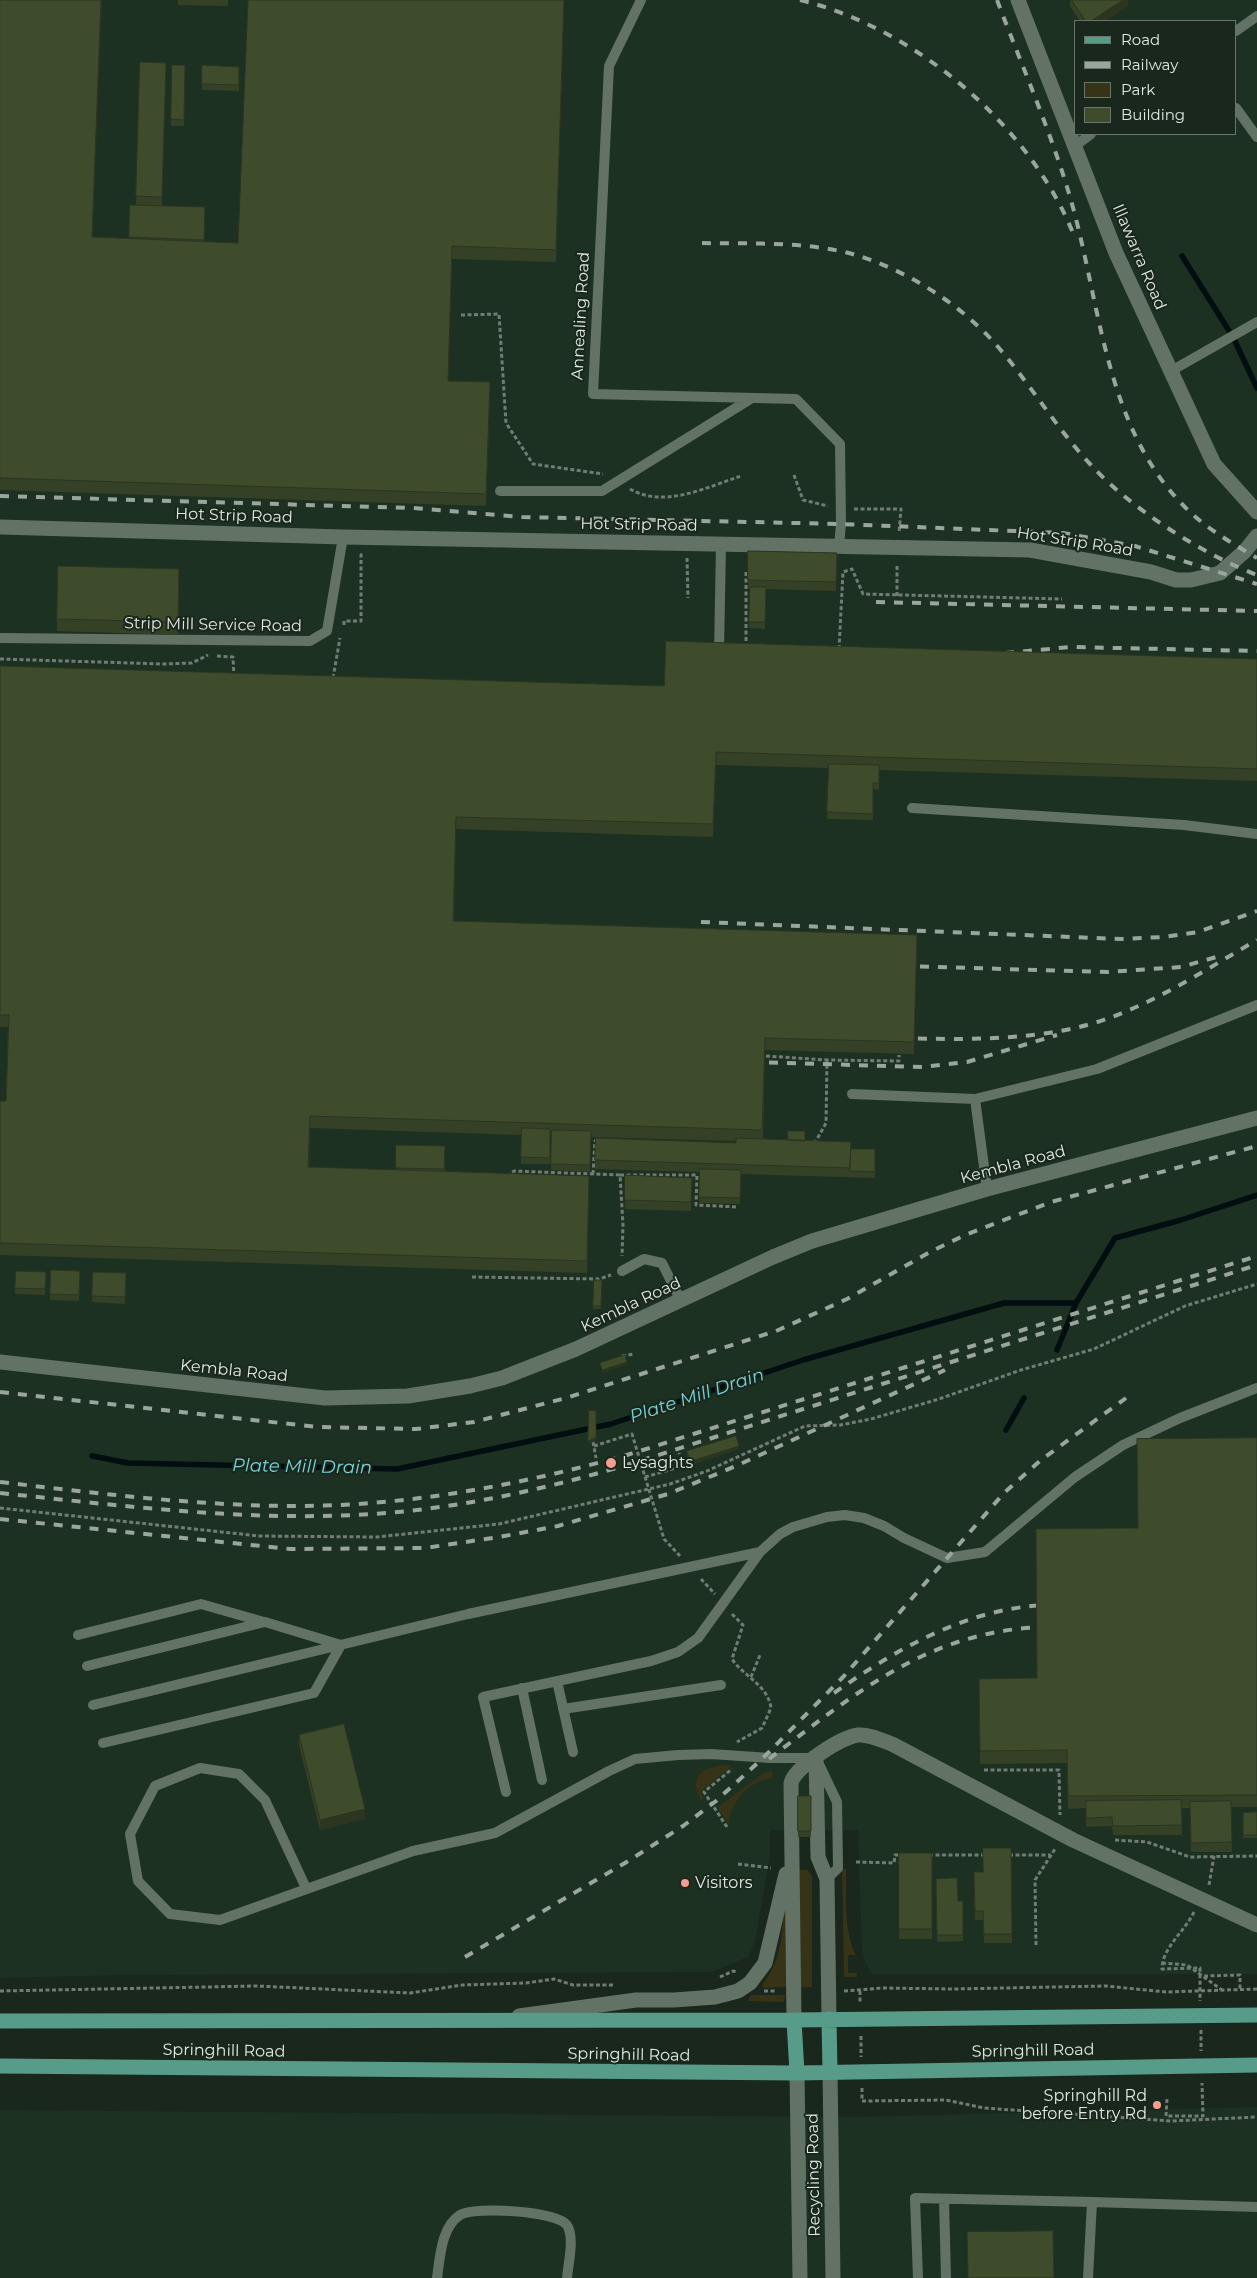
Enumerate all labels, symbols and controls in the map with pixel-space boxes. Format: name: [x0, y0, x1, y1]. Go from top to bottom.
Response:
legend: [1074, 20, 1237, 135]
text: Road: [1121, 30, 1160, 49]
text: Railway: [1121, 55, 1178, 74]
text: Park: [1121, 80, 1155, 99]
text: Building: [1121, 105, 1185, 124]
street label: Illawarra Road: [1108, 201, 1170, 313]
street label: Annealing Road: [568, 251, 594, 381]
street label: Hot Strip Road: [175, 504, 293, 528]
street label: Hot Strip Road: [580, 514, 698, 536]
street label: Hot Strip Road: [1015, 523, 1135, 561]
street label: Strip Mill Service Road: [124, 614, 302, 636]
street label: Kembla Road: [958, 1142, 1068, 1188]
street label: Kembla Road: [578, 1273, 684, 1337]
street label: Kembla Road: [179, 1356, 289, 1386]
water label: Plate Mill Drain: [627, 1364, 767, 1428]
place label: Lysaghts: [622, 1453, 693, 1473]
water label: Plate Mill Drain: [232, 1455, 372, 1479]
marker: Lysaghts: [604, 1456, 618, 1470]
place label: Visitors: [695, 1873, 753, 1893]
marker: Visitors: [679, 1877, 691, 1889]
street label: Springhill Road: [162, 2040, 286, 2062]
street label: Springhill Road: [971, 2040, 1095, 2062]
street label: Springhill Road: [567, 2044, 691, 2066]
place label: Springhill Rd before Entry Rd: [1021, 2086, 1147, 2124]
marker: Springhill Rd before Entry Rd: [1151, 2099, 1163, 2111]
street label: Recycling Road: [803, 2113, 825, 2237]

